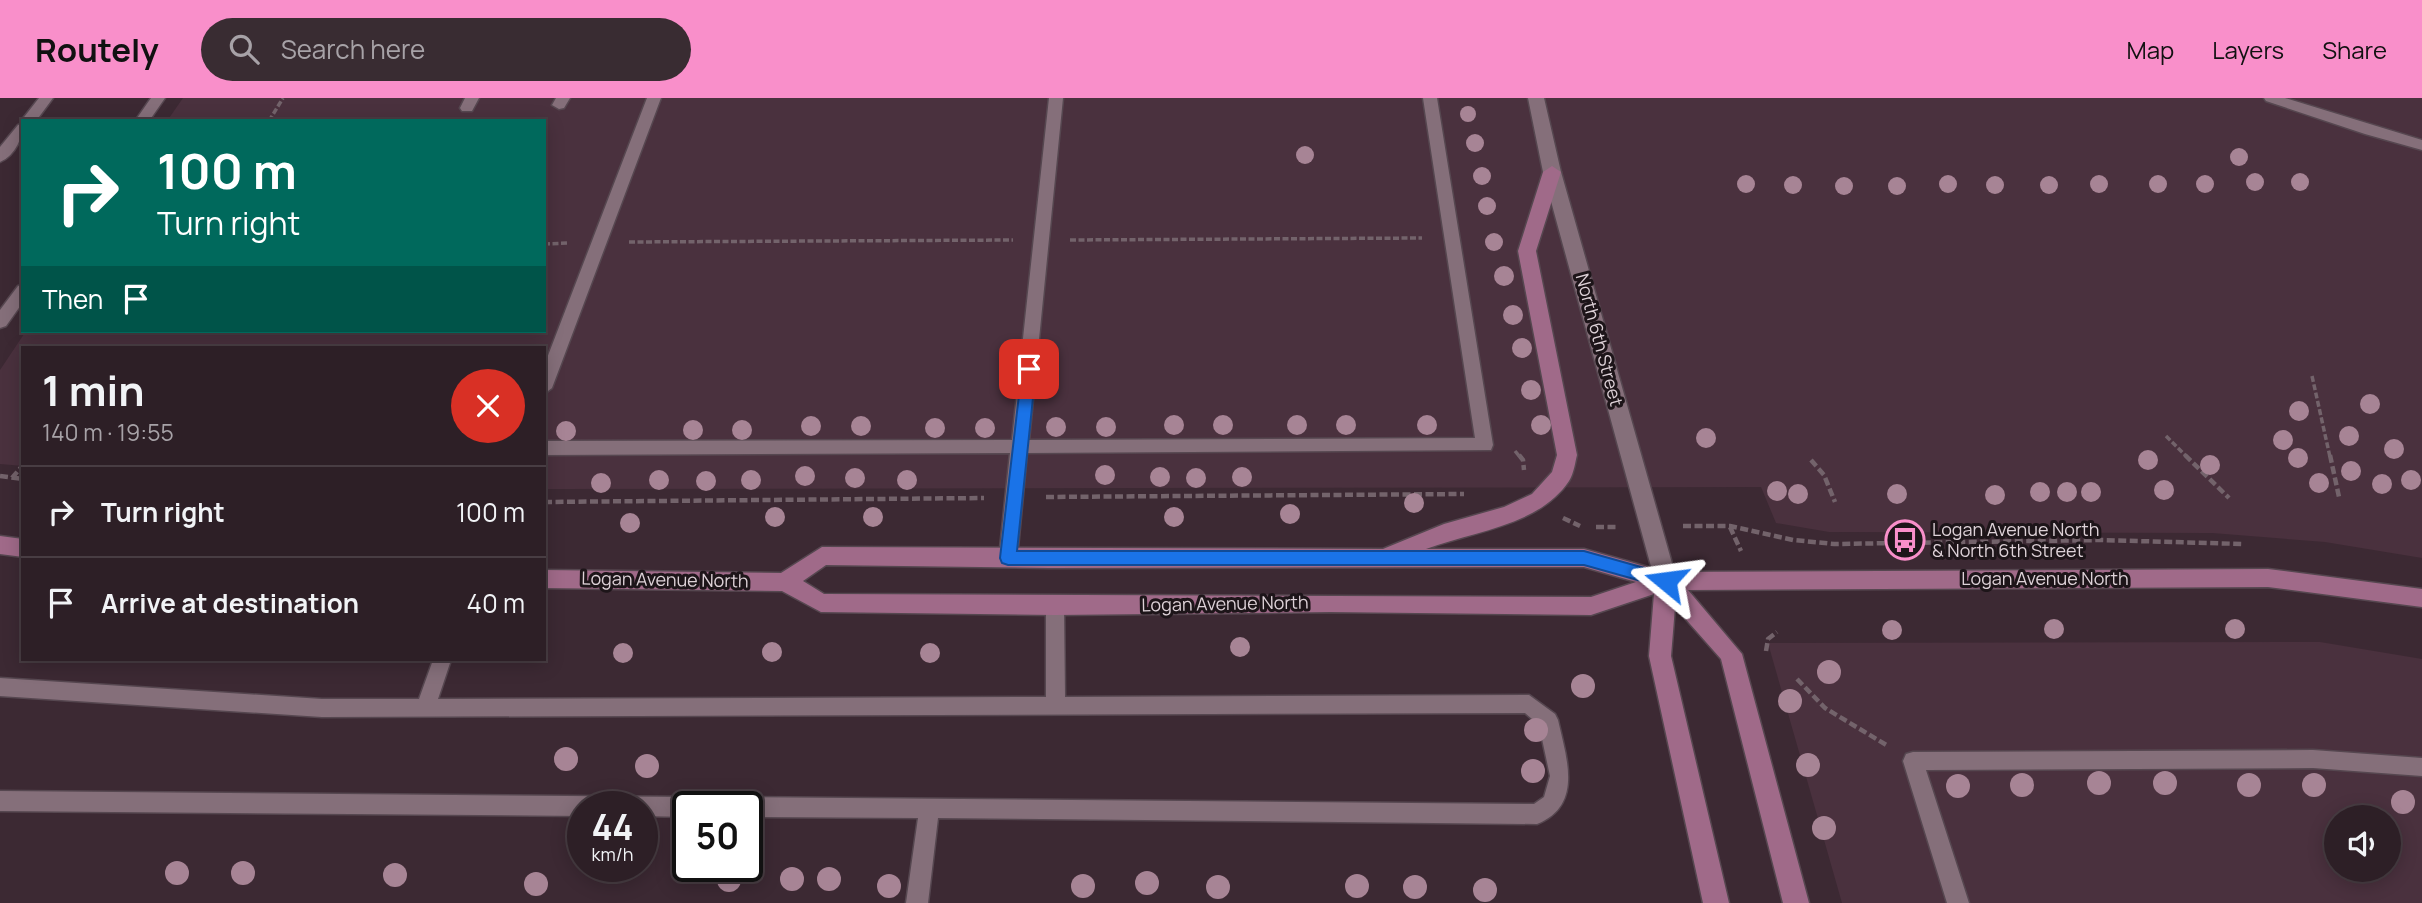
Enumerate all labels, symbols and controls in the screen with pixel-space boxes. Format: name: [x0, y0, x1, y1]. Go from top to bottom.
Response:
search box: [201, 18, 691, 81]
text: Routely: [35, 27, 159, 72]
icon: search: [225, 30, 263, 68]
text: Search here: [281, 31, 425, 67]
text: Map: [2127, 33, 2174, 66]
text: Layers: [2212, 33, 2284, 66]
text: Share: [2322, 33, 2387, 66]
text: 100 m: [157, 137, 297, 204]
icon: right: [42, 147, 133, 238]
text: Turn right: [157, 201, 300, 245]
street label: North 6th Street: [1571, 271, 1629, 409]
icon: arrive: [117, 280, 155, 318]
text: Then: [42, 281, 103, 317]
pin: [999, 339, 1059, 399]
icon: arrive: [1010, 350, 1048, 388]
text: 1 min: [42, 361, 145, 419]
button: close: [451, 369, 525, 443]
text: 140 m · 19:55: [42, 416, 174, 448]
icon: right: [42, 493, 80, 531]
text: Turn right: [101, 494, 225, 530]
text: 100 m: [456, 494, 525, 530]
place label: Logan Avenue North & North 6th Street: [1932, 517, 2099, 562]
bus stop icon: Logan Avenue North & North 6th Street: [1884, 519, 1926, 561]
position arrow: [1629, 544, 1703, 618]
street label: Logan Avenue North: [581, 566, 749, 592]
street label: Logan Avenue North: [1961, 566, 2129, 590]
icon: arrive: [42, 584, 80, 622]
text: Arrive at destination: [101, 585, 359, 621]
text: 40 m: [467, 585, 525, 621]
street label: Logan Avenue North: [1141, 590, 1309, 616]
speed limit sign: 50: [672, 791, 763, 882]
text: 44: [591, 803, 634, 851]
map controls: [2324, 805, 2401, 882]
button: sound: [2324, 805, 2401, 882]
text: km/h: [592, 842, 633, 866]

